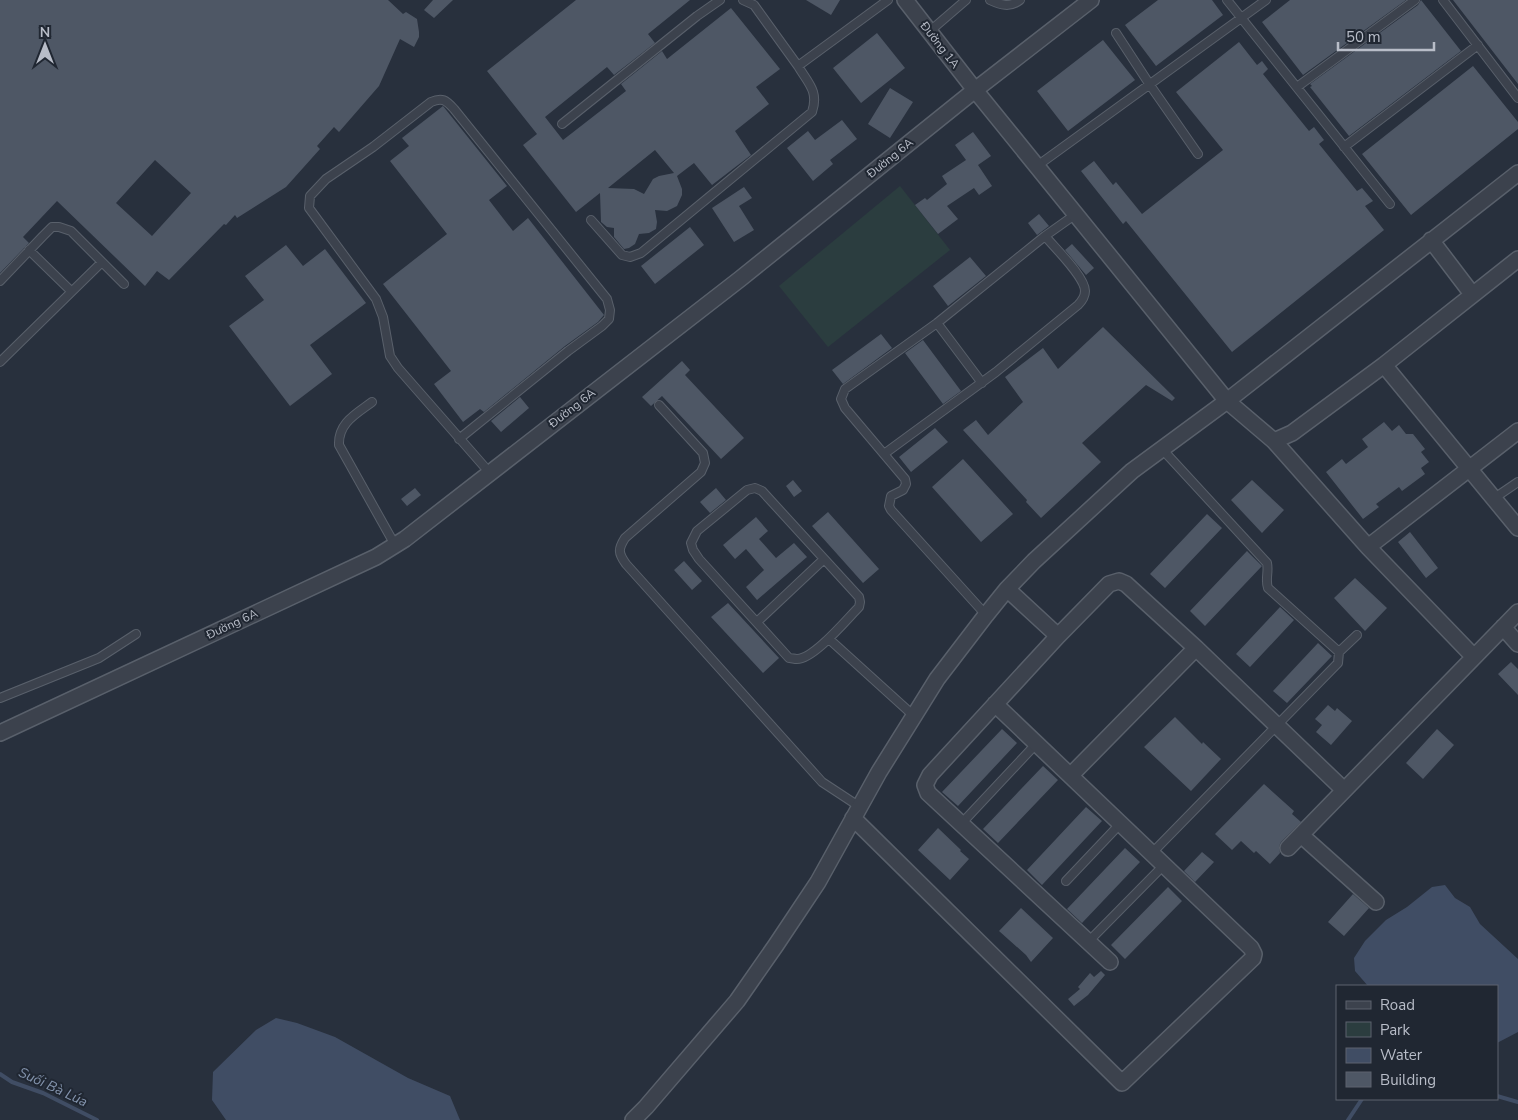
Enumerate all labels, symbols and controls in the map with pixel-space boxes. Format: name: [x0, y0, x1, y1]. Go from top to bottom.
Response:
street label: Đường 1A: [916, 18, 963, 72]
north arrow: [20, 20, 70, 70]
scale bar: [1338, 20, 1434, 52]
text: N: [40, 23, 50, 42]
text: 50 m: [1346, 27, 1381, 47]
street label: Đường 6A: [863, 134, 917, 182]
street label: Đường 6A: [545, 385, 599, 432]
street label: Đường 6A: [203, 605, 261, 643]
legend: [1336, 985, 1498, 1100]
text: Road: [1380, 995, 1415, 1015]
text: Park: [1380, 1020, 1410, 1040]
text: Water: [1380, 1045, 1423, 1065]
water label: Suối Bà Lúa: [15, 1063, 91, 1111]
text: Building: [1380, 1070, 1436, 1090]

